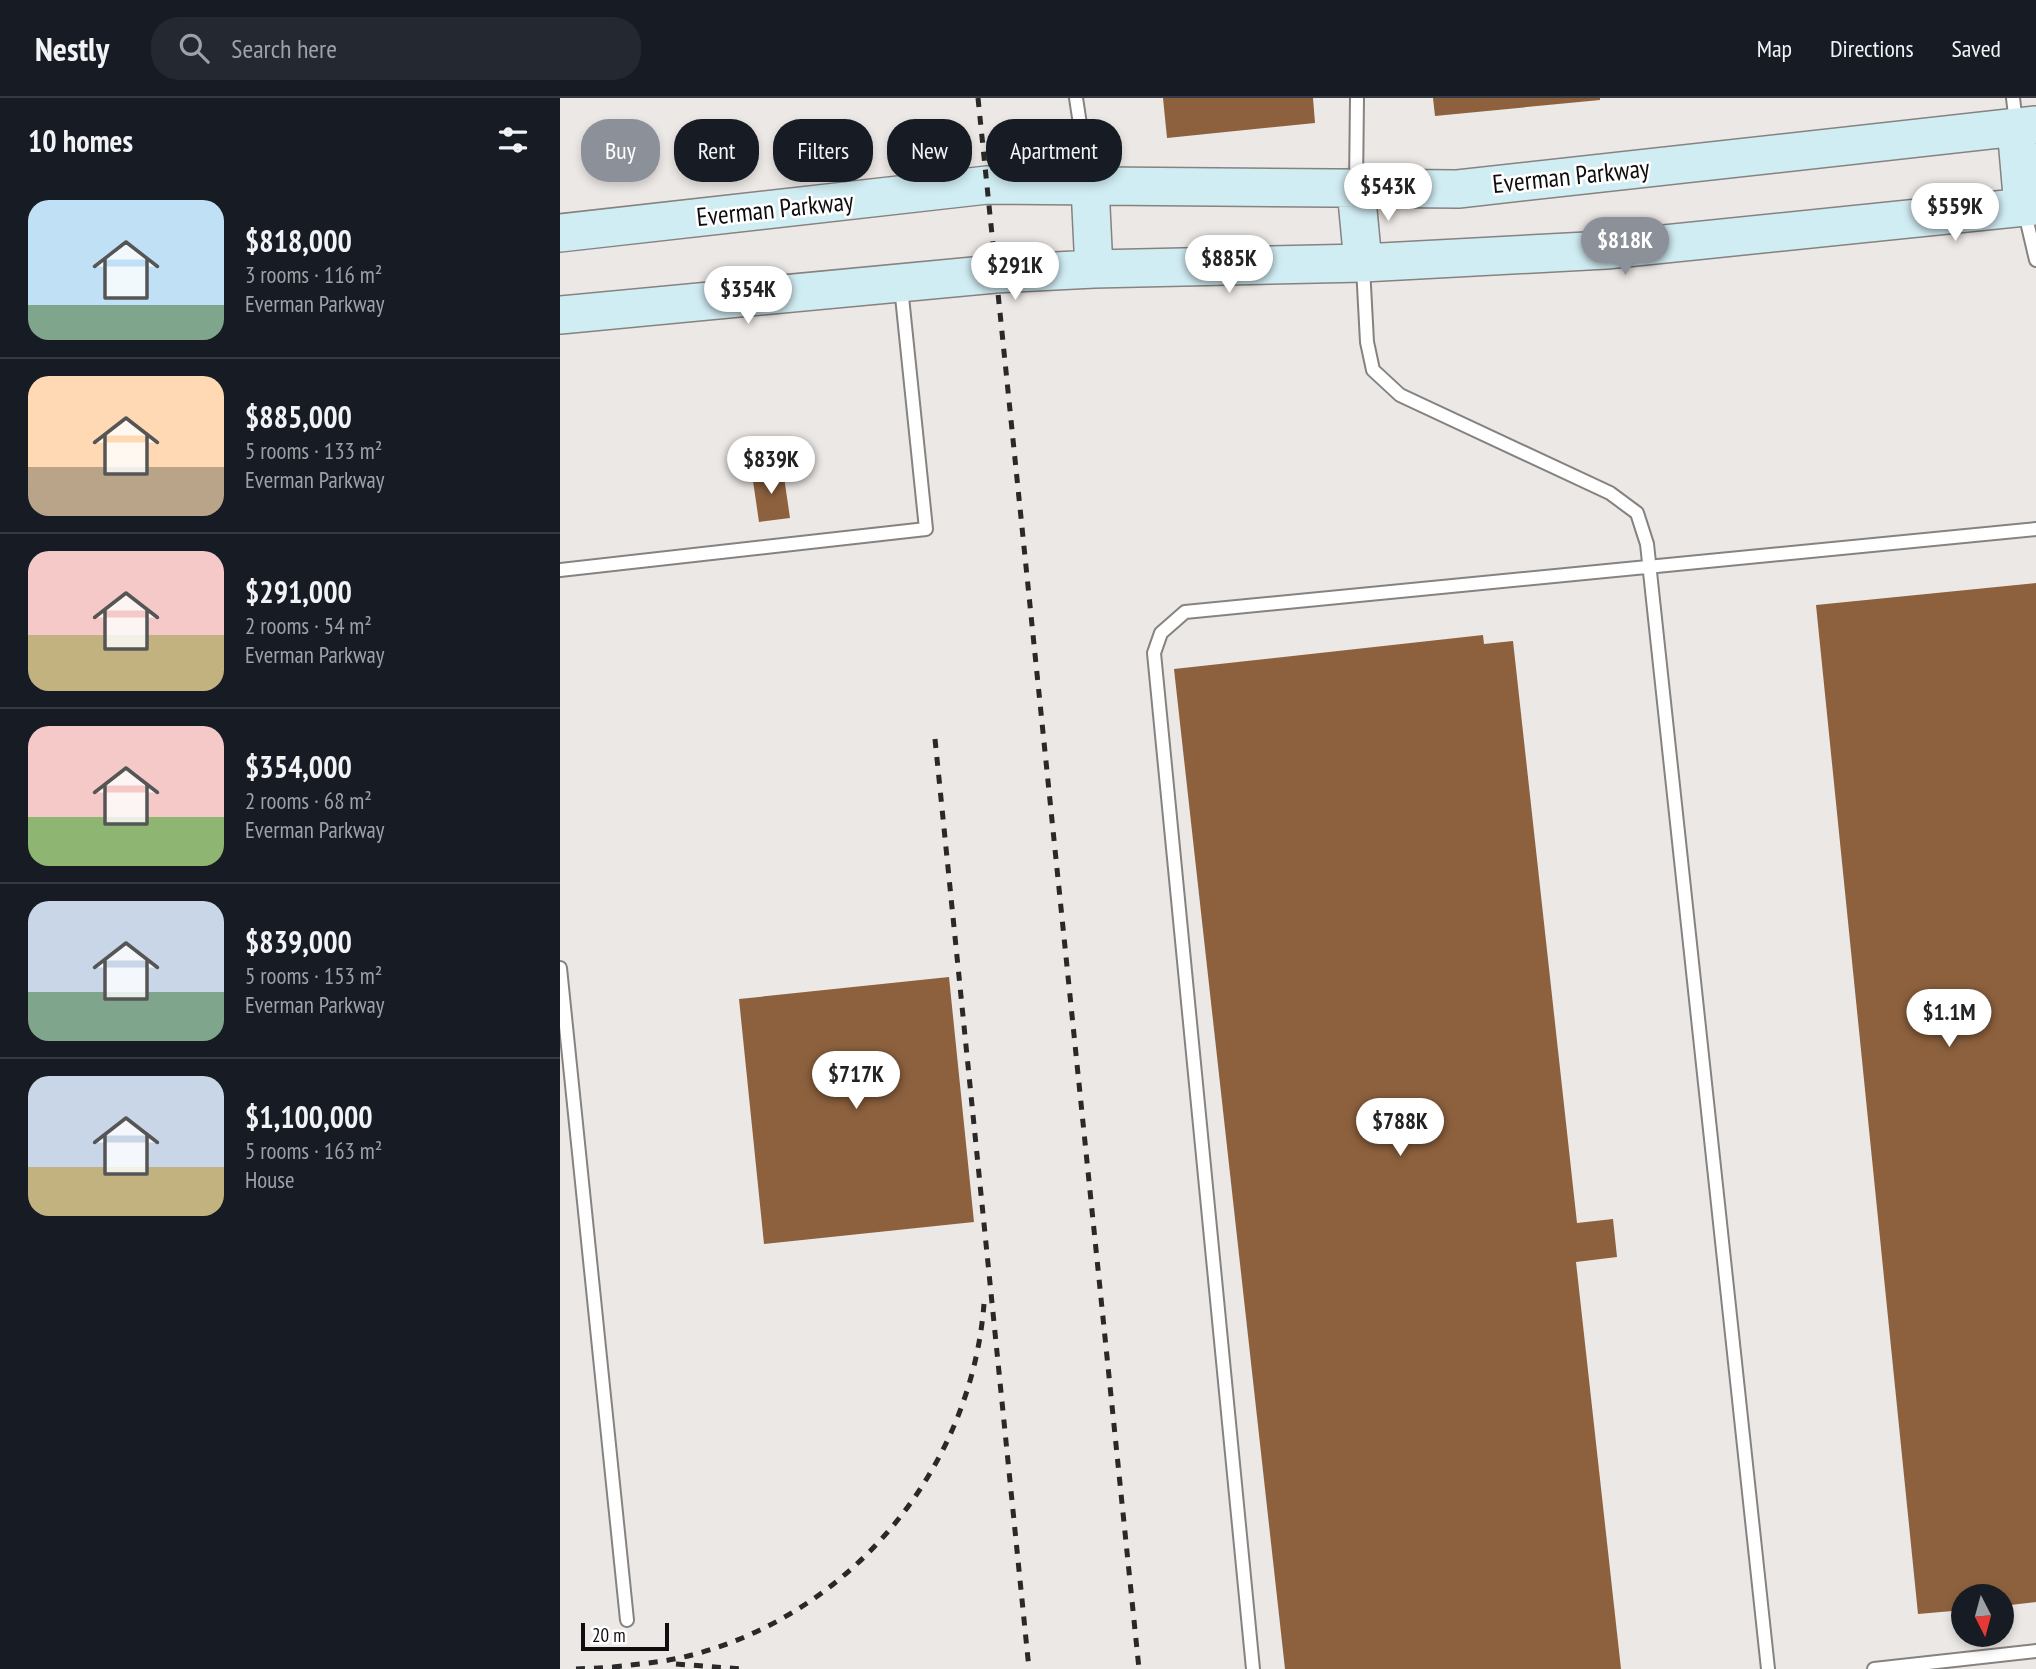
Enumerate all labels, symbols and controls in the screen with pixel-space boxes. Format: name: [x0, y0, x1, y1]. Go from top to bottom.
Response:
search box: [151, 17, 641, 80]
text: Nestly: [35, 27, 109, 70]
icon: search: [175, 29, 213, 67]
text: Search here: [231, 32, 337, 65]
text: Map: [1757, 33, 1792, 64]
text: Directions: [1830, 33, 1914, 64]
text: Saved: [1952, 33, 2001, 64]
chip: Buy: [581, 119, 660, 182]
chip: Rent: [674, 119, 759, 182]
chip: Filters: [773, 119, 873, 182]
chip: New: [887, 119, 972, 182]
chip: Apartment: [986, 119, 1122, 182]
text: 10 homes: [28, 121, 133, 160]
icon: filters: [494, 121, 532, 159]
street label: Everman Parkway: [1491, 151, 1651, 200]
pin: $543K: [1339, 164, 1437, 223]
text: $543K: [1360, 171, 1416, 200]
street label: Everman Parkway: [695, 184, 855, 233]
pin: $559K: [1906, 184, 2004, 243]
text: $559K: [1927, 191, 1983, 220]
pin: $818K: [1576, 218, 1674, 277]
text: $818,000: [245, 221, 352, 260]
text: $818K: [1597, 225, 1653, 254]
icon: home: [84, 228, 168, 312]
pin: $885K: [1180, 236, 1278, 295]
pin: $291K: [966, 242, 1064, 302]
text: $885K: [1201, 243, 1257, 272]
text: $291K: [987, 250, 1043, 279]
text: 3 rooms · 116 m²: [245, 260, 382, 289]
pin: $354K: [699, 266, 797, 326]
text: $354K: [720, 274, 776, 303]
text: Everman Parkway: [245, 289, 384, 318]
text: $885,000: [245, 397, 352, 436]
icon: home: [84, 404, 168, 488]
text: 5 rooms · 133 m²: [245, 436, 382, 465]
pin: $839K: [722, 436, 820, 496]
text: $839K: [743, 444, 799, 473]
text: Everman Parkway: [245, 465, 384, 494]
text: $291,000: [245, 572, 352, 611]
icon: home: [84, 579, 168, 663]
text: 2 rooms · 54 m²: [245, 611, 372, 640]
text: Everman Parkway: [245, 640, 384, 669]
text: $354,000: [245, 747, 352, 786]
icon: home: [84, 754, 168, 838]
text: 2 rooms · 68 m²: [245, 786, 372, 815]
text: Everman Parkway: [245, 815, 384, 844]
text: $839,000: [245, 922, 352, 961]
icon: home: [84, 929, 168, 1013]
text: 5 rooms · 153 m²: [245, 961, 382, 990]
text: Everman Parkway: [245, 990, 384, 1019]
pin: $1.1M: [1900, 990, 1998, 1049]
text: $1.1M: [1922, 997, 1976, 1026]
pin: $717K: [807, 1052, 905, 1111]
text: $717K: [828, 1059, 884, 1088]
text: $1,100,000: [245, 1097, 373, 1136]
pin: $788K: [1351, 1098, 1449, 1158]
icon: home: [84, 1104, 168, 1188]
text: $788K: [1372, 1106, 1428, 1135]
text: 5 rooms · 163 m²: [245, 1136, 382, 1165]
text: House: [245, 1165, 295, 1194]
north arrow: [1951, 1584, 2014, 1647]
map controls: [1951, 1584, 2014, 1647]
scale bar: [581, 1620, 668, 1652]
text: 20 m: [592, 1623, 626, 1647]

